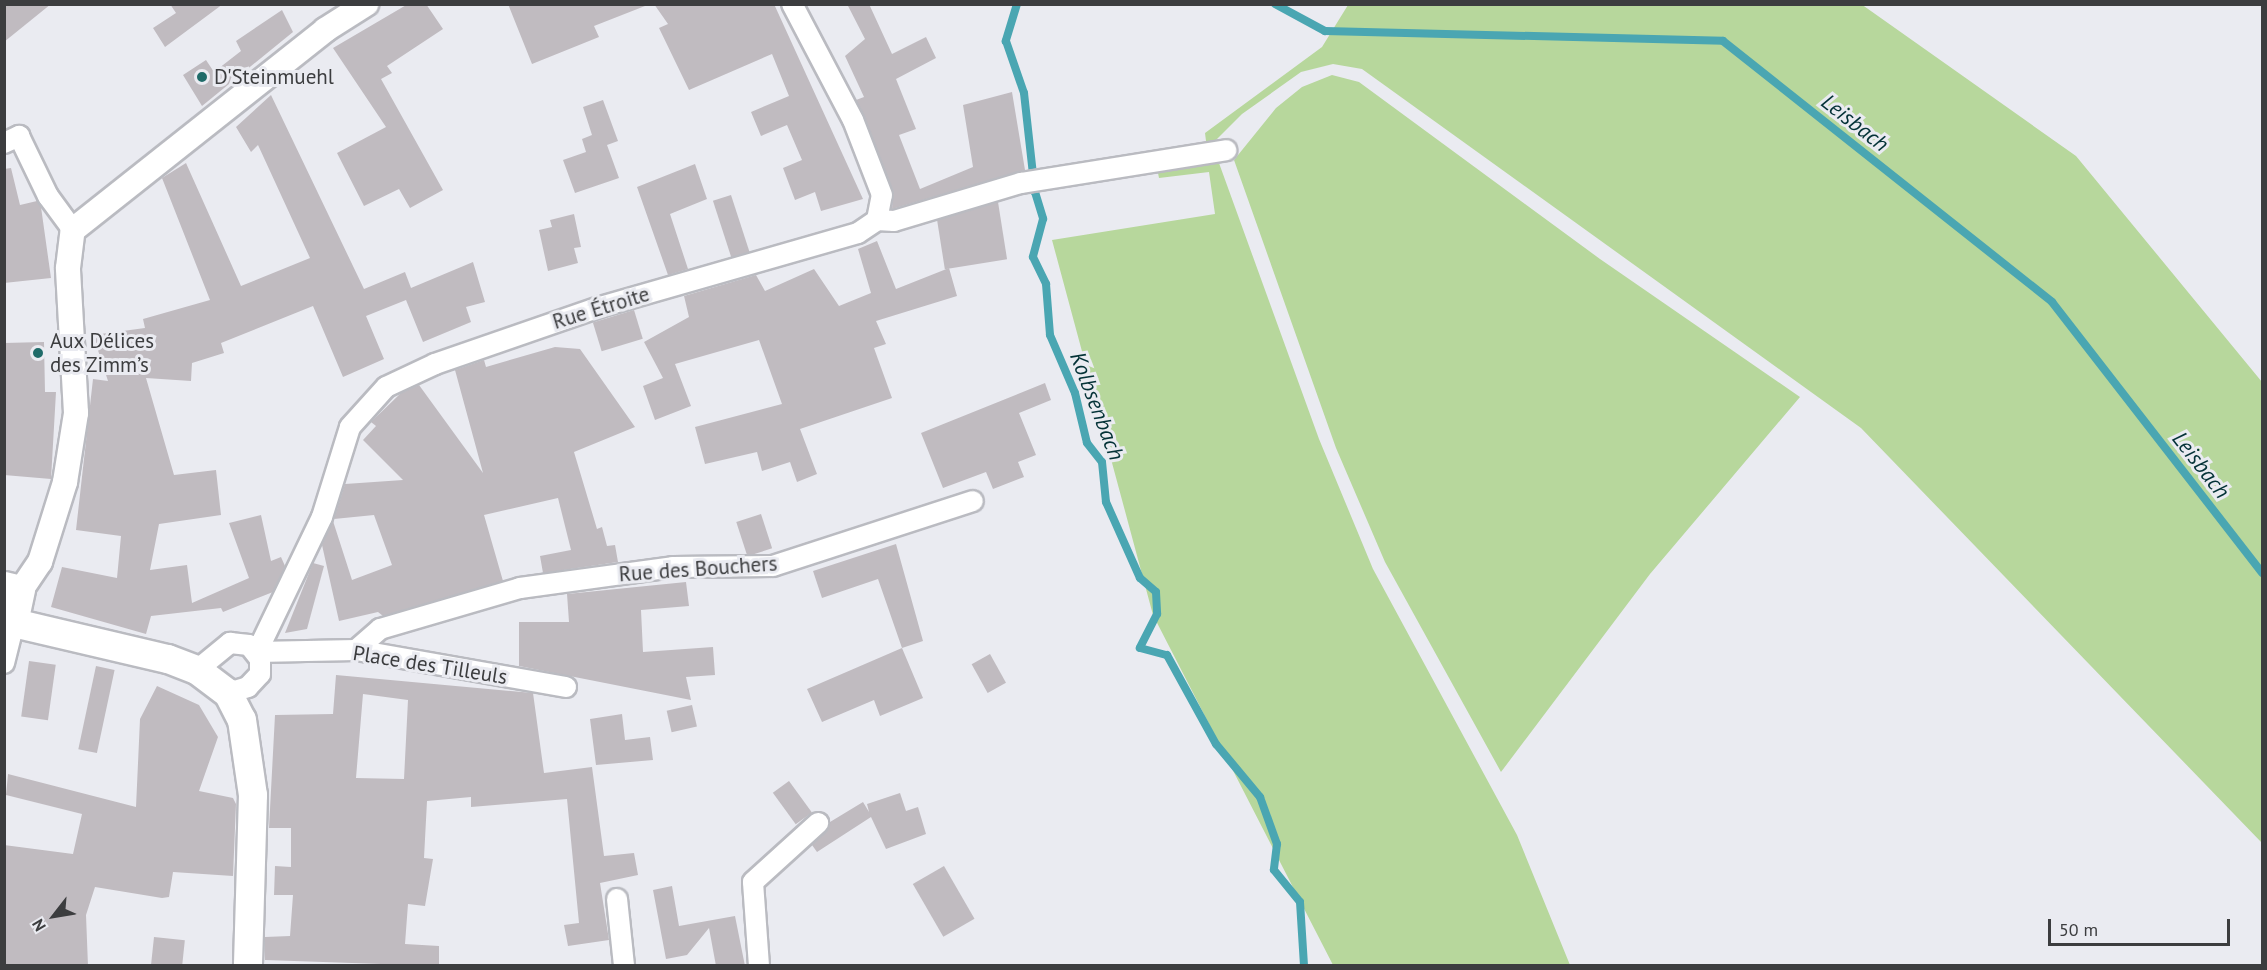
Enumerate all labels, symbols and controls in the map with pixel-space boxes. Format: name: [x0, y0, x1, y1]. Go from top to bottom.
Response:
place label: D'Steinmuehl: [214, 64, 334, 90]
marker: D'Steinmuehl: [195, 70, 209, 84]
water label: Leisbach: [1816, 89, 1894, 157]
street label: Rue Étroite: [550, 281, 652, 335]
place label: Aux Délices des Zimm’s: [50, 328, 155, 378]
marker: Aux Délices des Zimm’s: [31, 346, 45, 360]
water label: Kolbsenbach: [1064, 348, 1130, 464]
water label: Leisbach: [2167, 426, 2235, 504]
street label: Rue des Bouchers: [618, 551, 778, 587]
street label: Place des Tilleuls: [351, 640, 509, 690]
north arrow: [24, 886, 84, 946]
scale bar: [2051, 907, 2232, 945]
text: N: [27, 916, 50, 935]
text: 50 m: [2059, 918, 2098, 941]

